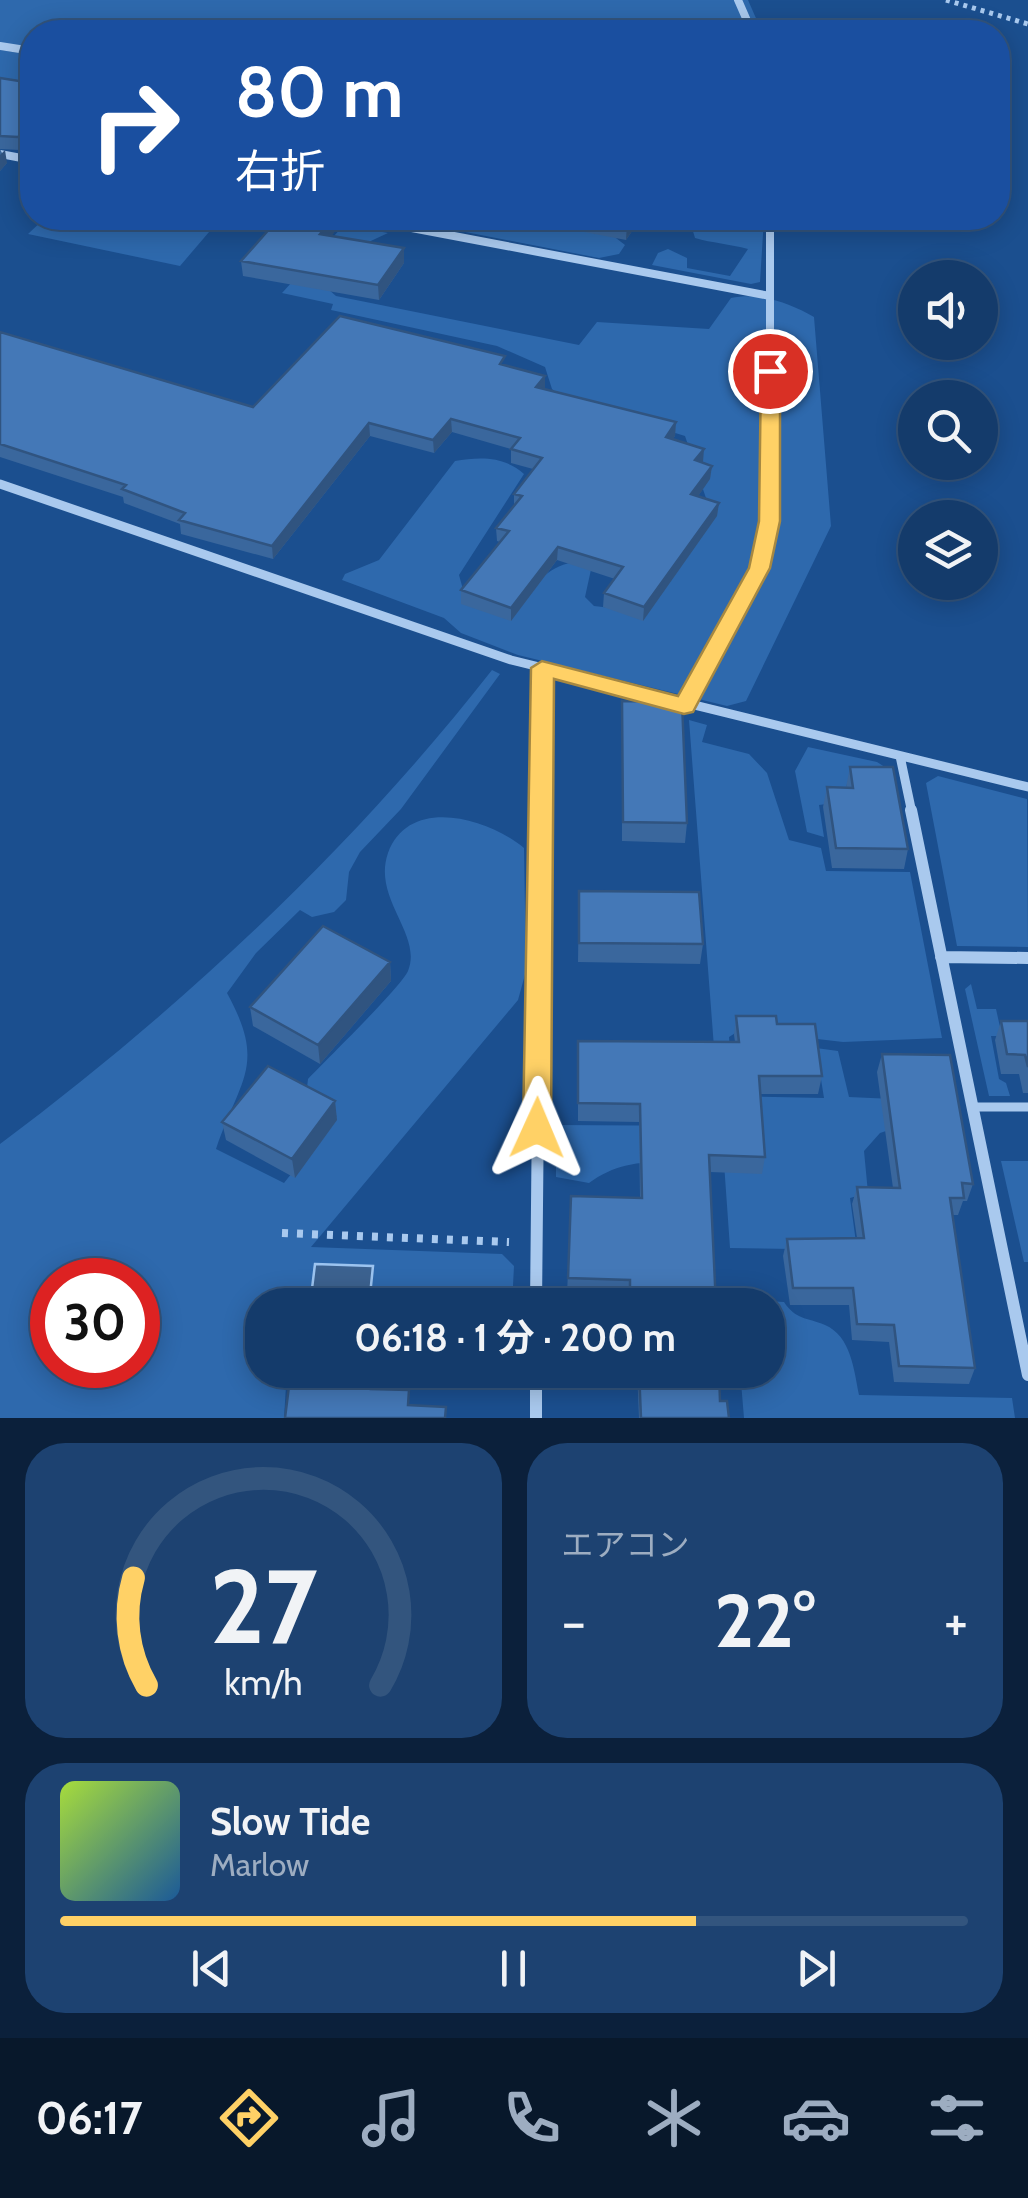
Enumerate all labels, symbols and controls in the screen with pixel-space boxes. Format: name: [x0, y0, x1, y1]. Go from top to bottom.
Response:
text: 80 m: [235, 49, 403, 135]
icon: right: [70, 60, 200, 190]
text: 右折: [235, 144, 325, 198]
map controls: [898, 260, 998, 600]
button: sound: [898, 260, 998, 360]
pin: [728, 329, 813, 414]
icon: arrive: [743, 344, 798, 399]
button: search: [898, 380, 998, 480]
button: layers: [898, 500, 998, 600]
position arrow: [485, 1076, 589, 1180]
speed limit sign: 30: [30, 1258, 160, 1388]
text: 06:18 · 1 分 · 200 m: [354, 1314, 676, 1361]
text: エアコン: [562, 1525, 690, 1564]
text: 27: [209, 1543, 317, 1669]
text: 22°: [714, 1575, 815, 1666]
text: −: [562, 1588, 586, 1655]
text: +: [944, 1588, 968, 1655]
text: km/h: [224, 1661, 302, 1704]
text: Slow Tide: [210, 1798, 370, 1845]
text: Marlow: [210, 1845, 309, 1884]
icon: previous: [184, 1941, 239, 1996]
icon: pause: [486, 1941, 541, 1996]
icon: next: [789, 1941, 844, 1996]
icon: directions: [214, 2083, 284, 2153]
icon: music: [356, 2083, 426, 2153]
icon: phone: [497, 2083, 567, 2153]
icon: climate: [639, 2083, 709, 2153]
icon: car: [781, 2083, 851, 2153]
icon: filters: [922, 2083, 992, 2153]
text: 06:17: [36, 2091, 142, 2145]

